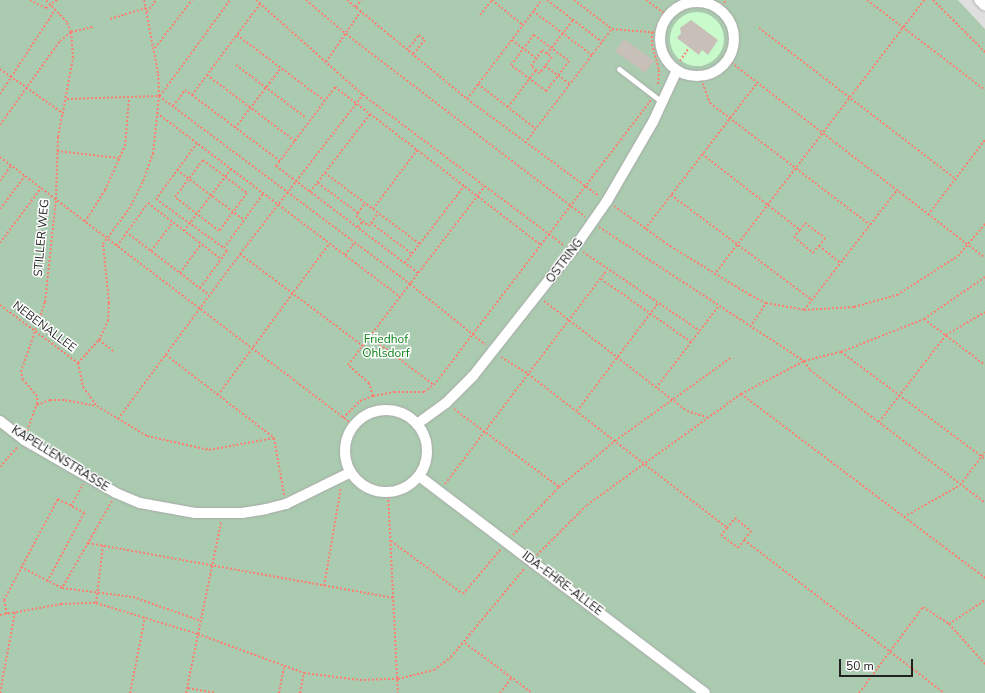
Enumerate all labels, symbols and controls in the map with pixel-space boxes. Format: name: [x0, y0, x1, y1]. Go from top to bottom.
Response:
street label: STILLER WEG: [31, 199, 53, 277]
street label: OSTRING: [544, 236, 586, 286]
street label: NEBENALLEE: [9, 298, 79, 356]
park label: Friedhof Ohlsdorf: [362, 333, 410, 361]
street label: KAPELLENSTRASSE: [9, 423, 111, 495]
street label: IDA-EHRE-ALLEE: [519, 549, 605, 619]
scale bar: [841, 651, 915, 677]
text: 50 m: [846, 658, 874, 674]

